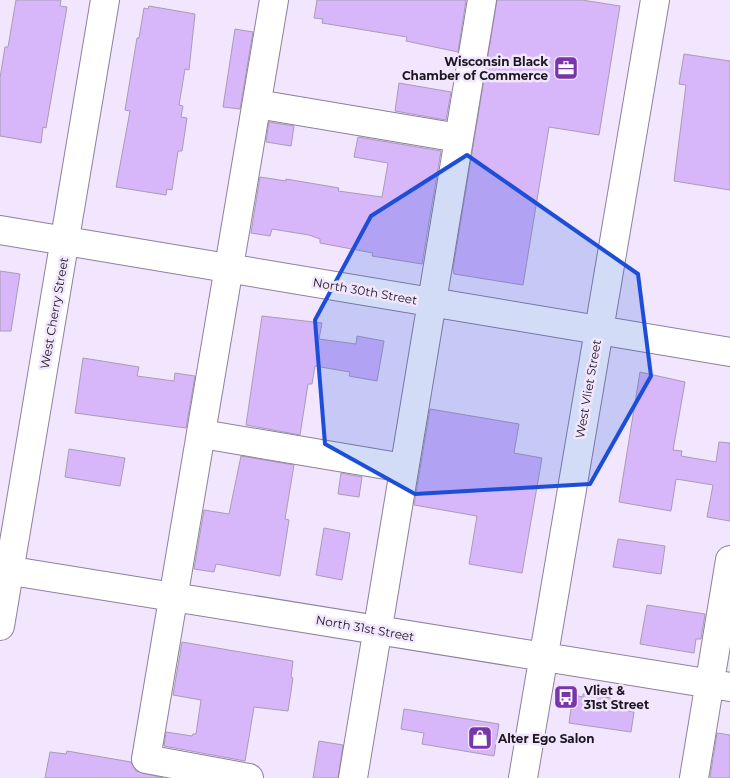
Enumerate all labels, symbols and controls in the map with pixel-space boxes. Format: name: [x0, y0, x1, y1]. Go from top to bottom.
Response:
place label: Wisconsin Black Chamber of Commerce: [402, 54, 548, 83]
office icon: Wisconsin Black Chamber of Commerce: [553, 55, 579, 81]
street label: West Cherry Street: [37, 256, 71, 370]
street label: North 30th Street: [312, 274, 418, 308]
street label: West Vliet Street: [572, 338, 604, 440]
street label: North 31st Street: [315, 612, 415, 644]
place label: Vliet & 31st Street: [583, 683, 650, 712]
bus stop icon: Vliet & 31st Street: [553, 684, 579, 710]
shop icon: Alter Ego Salon: [467, 725, 493, 751]
place label: Alter Ego Salon: [497, 731, 594, 746]

